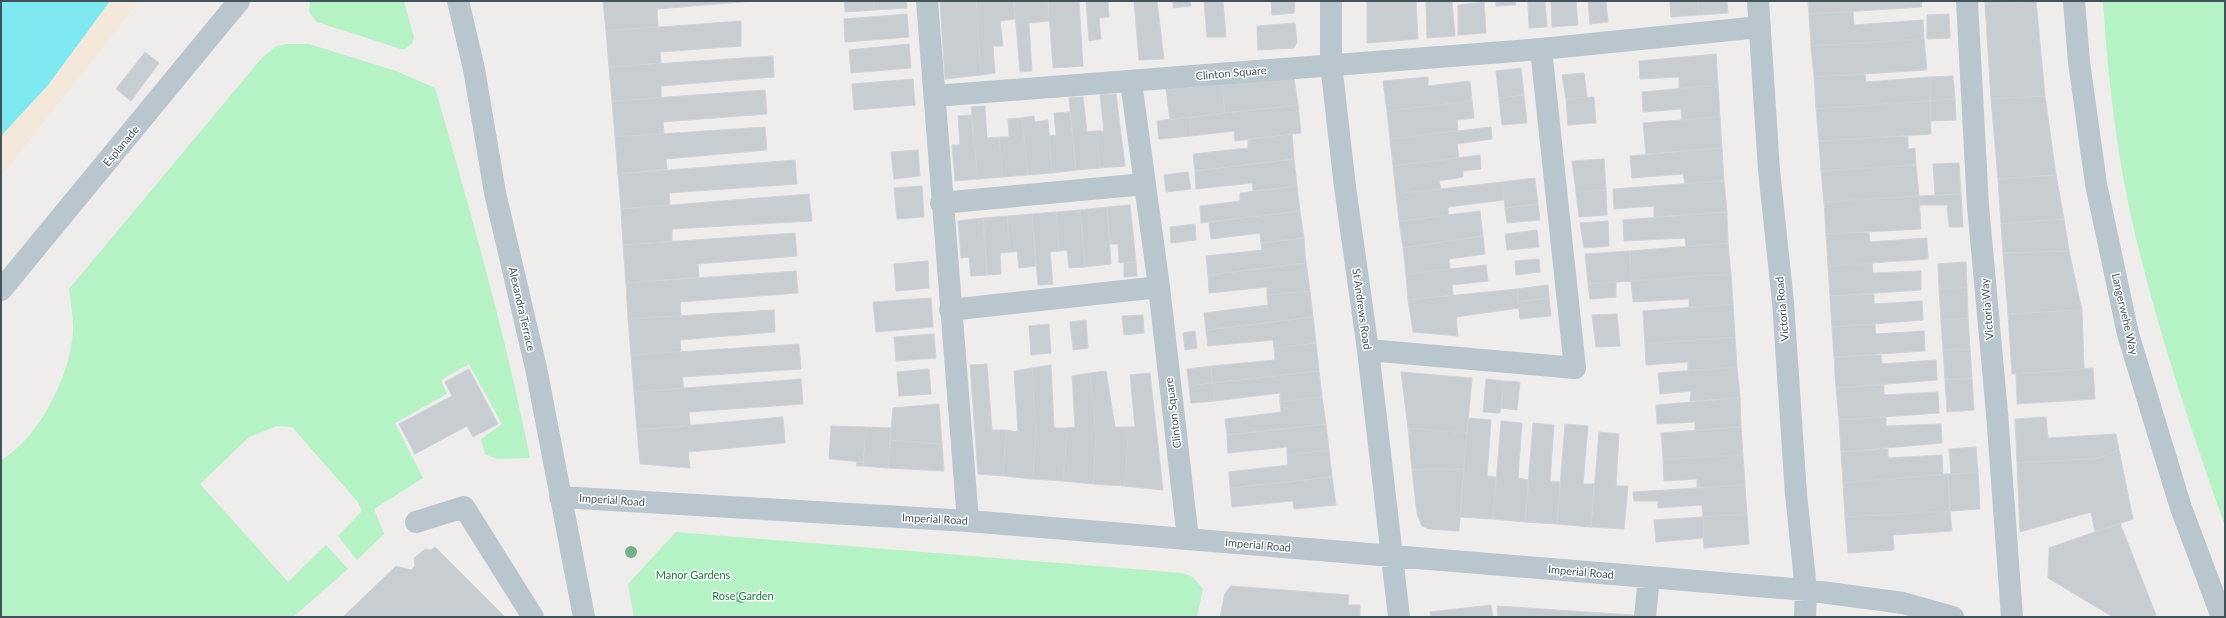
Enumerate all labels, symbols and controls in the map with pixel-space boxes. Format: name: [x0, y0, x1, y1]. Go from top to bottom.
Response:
street label: Clinton Square: [1195, 63, 1267, 82]
street label: Esplanade: [100, 123, 141, 169]
street label: Alexandra Terrace: [506, 265, 539, 353]
street label: St Andrews Road: [1350, 267, 1375, 350]
street label: Langerwehe Way: [2110, 272, 2141, 356]
street label: Victoria Road: [1772, 276, 1791, 342]
street label: Victoria Way: [1977, 277, 1996, 341]
street label: Clinton Square: [1162, 377, 1183, 449]
street label: Imperial Road: [579, 491, 645, 508]
street label: Imperial Road: [902, 510, 968, 527]
street label: Imperial Road: [1225, 535, 1291, 554]
street label: Imperial Road: [1548, 562, 1614, 581]
park label: Manor Gardens: [656, 568, 731, 581]
park label: Rose Garden: [712, 589, 774, 602]

